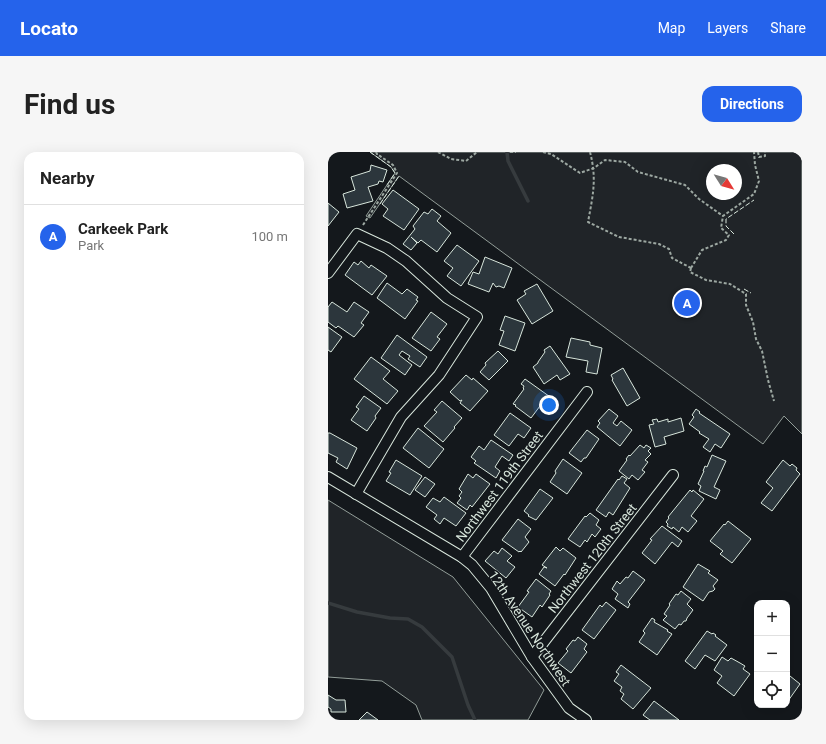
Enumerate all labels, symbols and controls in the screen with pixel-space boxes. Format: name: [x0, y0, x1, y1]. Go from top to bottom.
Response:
text: Locato: [20, 17, 78, 40]
text: Map: [658, 20, 685, 36]
text: Layers: [707, 20, 748, 36]
text: Share: [770, 20, 806, 36]
button: Directions: [702, 86, 802, 122]
text: Find us: [24, 88, 115, 121]
north arrow: [706, 164, 742, 200]
text: Nearby: [40, 168, 95, 188]
text: Carkeek Park: [78, 220, 168, 238]
text: A: [49, 229, 57, 244]
text: 100 m: [251, 229, 288, 244]
text: Park: [78, 238, 104, 253]
pin: A: [674, 288, 700, 318]
your location: [539, 395, 559, 415]
street label: Northwest 119th Street: [453, 428, 546, 545]
street label: Northwest 120th Street: [545, 501, 640, 616]
street label: 12th Avenue Northwest: [485, 568, 574, 689]
map controls: [754, 600, 790, 708]
button: +: [754, 600, 790, 636]
button: −: [754, 636, 790, 672]
button: locate: [754, 672, 790, 708]

